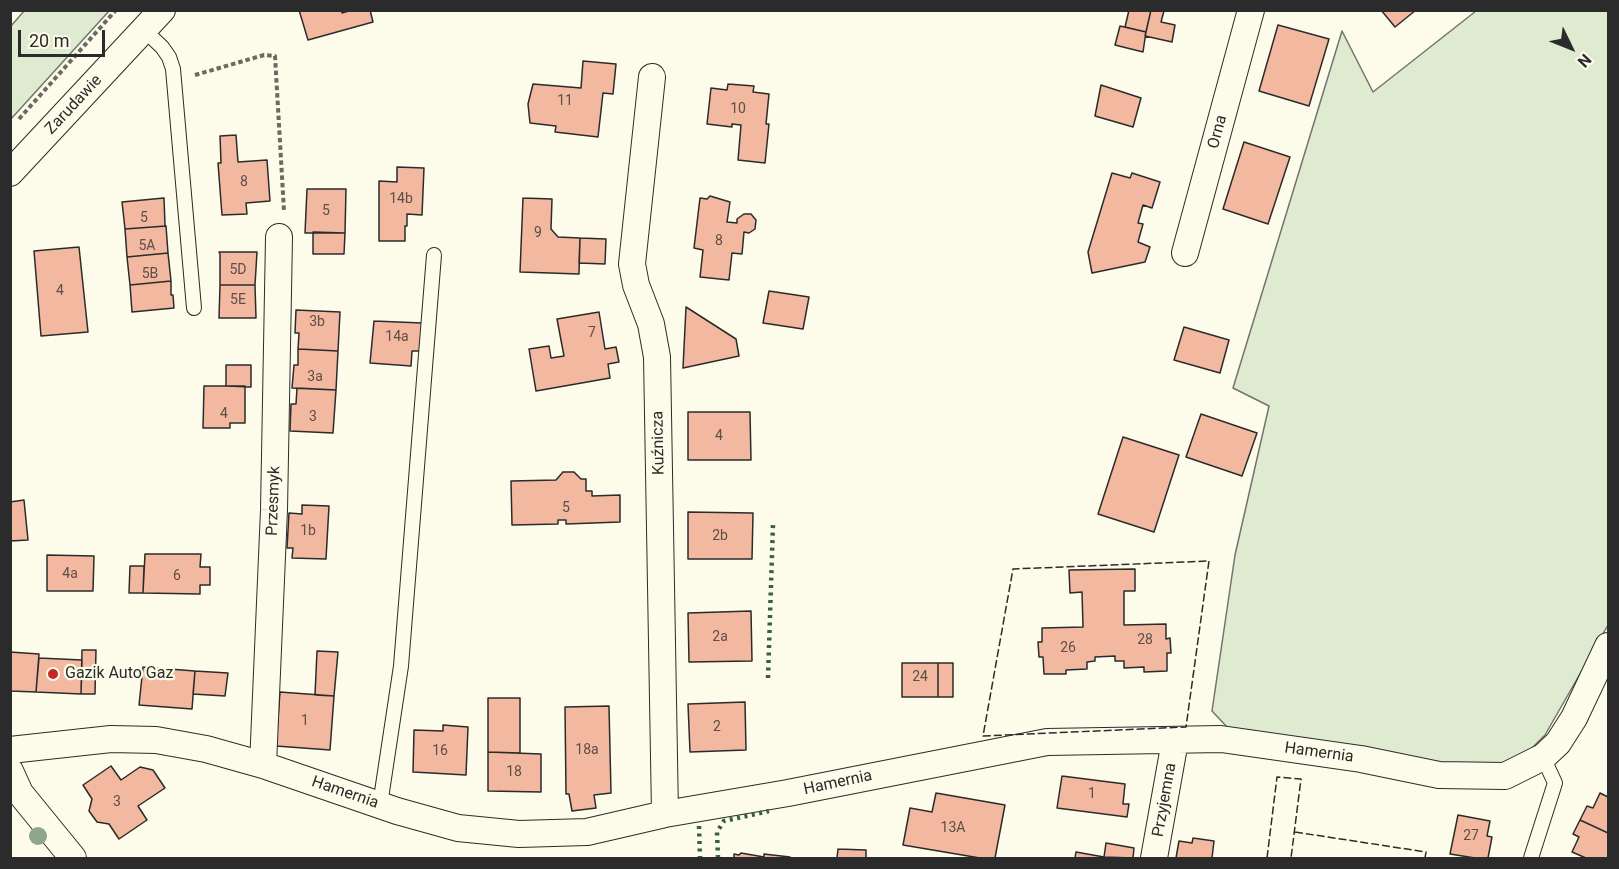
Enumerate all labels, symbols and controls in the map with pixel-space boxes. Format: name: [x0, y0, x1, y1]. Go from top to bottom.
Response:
scale bar: [21, 18, 108, 56]
north arrow: [1541, 18, 1601, 78]
text: 20 m: [29, 30, 69, 51]
text: N: [1574, 50, 1595, 71]
street label: Zarudawie: [42, 71, 106, 139]
house number: 11: [557, 93, 573, 109]
house number: 10: [730, 101, 746, 117]
street label: Orna: [1204, 113, 1232, 151]
house number: 8: [240, 174, 248, 190]
house number: 14b: [389, 191, 413, 207]
house number: 5: [322, 203, 330, 219]
house number: 5: [140, 210, 148, 226]
house number: 9: [534, 225, 542, 241]
house number: 8: [715, 233, 723, 249]
house number: 5A: [138, 238, 156, 254]
house number: 5D: [229, 262, 247, 278]
house number: 5B: [142, 266, 158, 282]
house number: 4: [56, 283, 64, 299]
house number: 5E: [230, 292, 246, 308]
house number: 3b: [309, 314, 325, 330]
house number: 7: [588, 325, 596, 341]
house number: 14a: [385, 329, 409, 345]
house number: 3a: [307, 369, 323, 385]
house number: 4: [220, 406, 228, 422]
house number: 3: [309, 409, 317, 425]
street label: Kuźnicza: [649, 411, 669, 475]
house number: 4: [715, 428, 723, 444]
street label: Przesmyk: [263, 466, 285, 536]
house number: 5: [562, 500, 570, 516]
house number: 1b: [300, 523, 316, 539]
house number: 2b: [712, 528, 728, 544]
house number: 4a: [62, 566, 78, 582]
house number: 6: [173, 568, 181, 584]
house number: 2a: [712, 629, 728, 645]
house number: 28: [1137, 632, 1153, 648]
house number: 26: [1060, 640, 1076, 656]
place label: Gazik Auto Gaz: [65, 664, 173, 684]
marker: Gazik Auto Gaz: [46, 667, 60, 681]
house number: 24: [912, 669, 928, 685]
house number: 1: [301, 713, 309, 729]
house number: 2: [713, 719, 721, 735]
street label: Hamernia: [1283, 739, 1355, 767]
house number: 18a: [575, 742, 599, 758]
house number: 16: [432, 743, 448, 759]
street label: Przyjemna: [1149, 761, 1181, 839]
house number: 18: [506, 764, 522, 780]
street label: Hamernia: [802, 766, 874, 800]
street label: Hamernia: [309, 773, 381, 813]
house number: 1: [1088, 786, 1096, 802]
house number: 3: [113, 794, 121, 810]
house number: 13A: [941, 820, 965, 836]
house number: 27: [1463, 828, 1479, 844]

